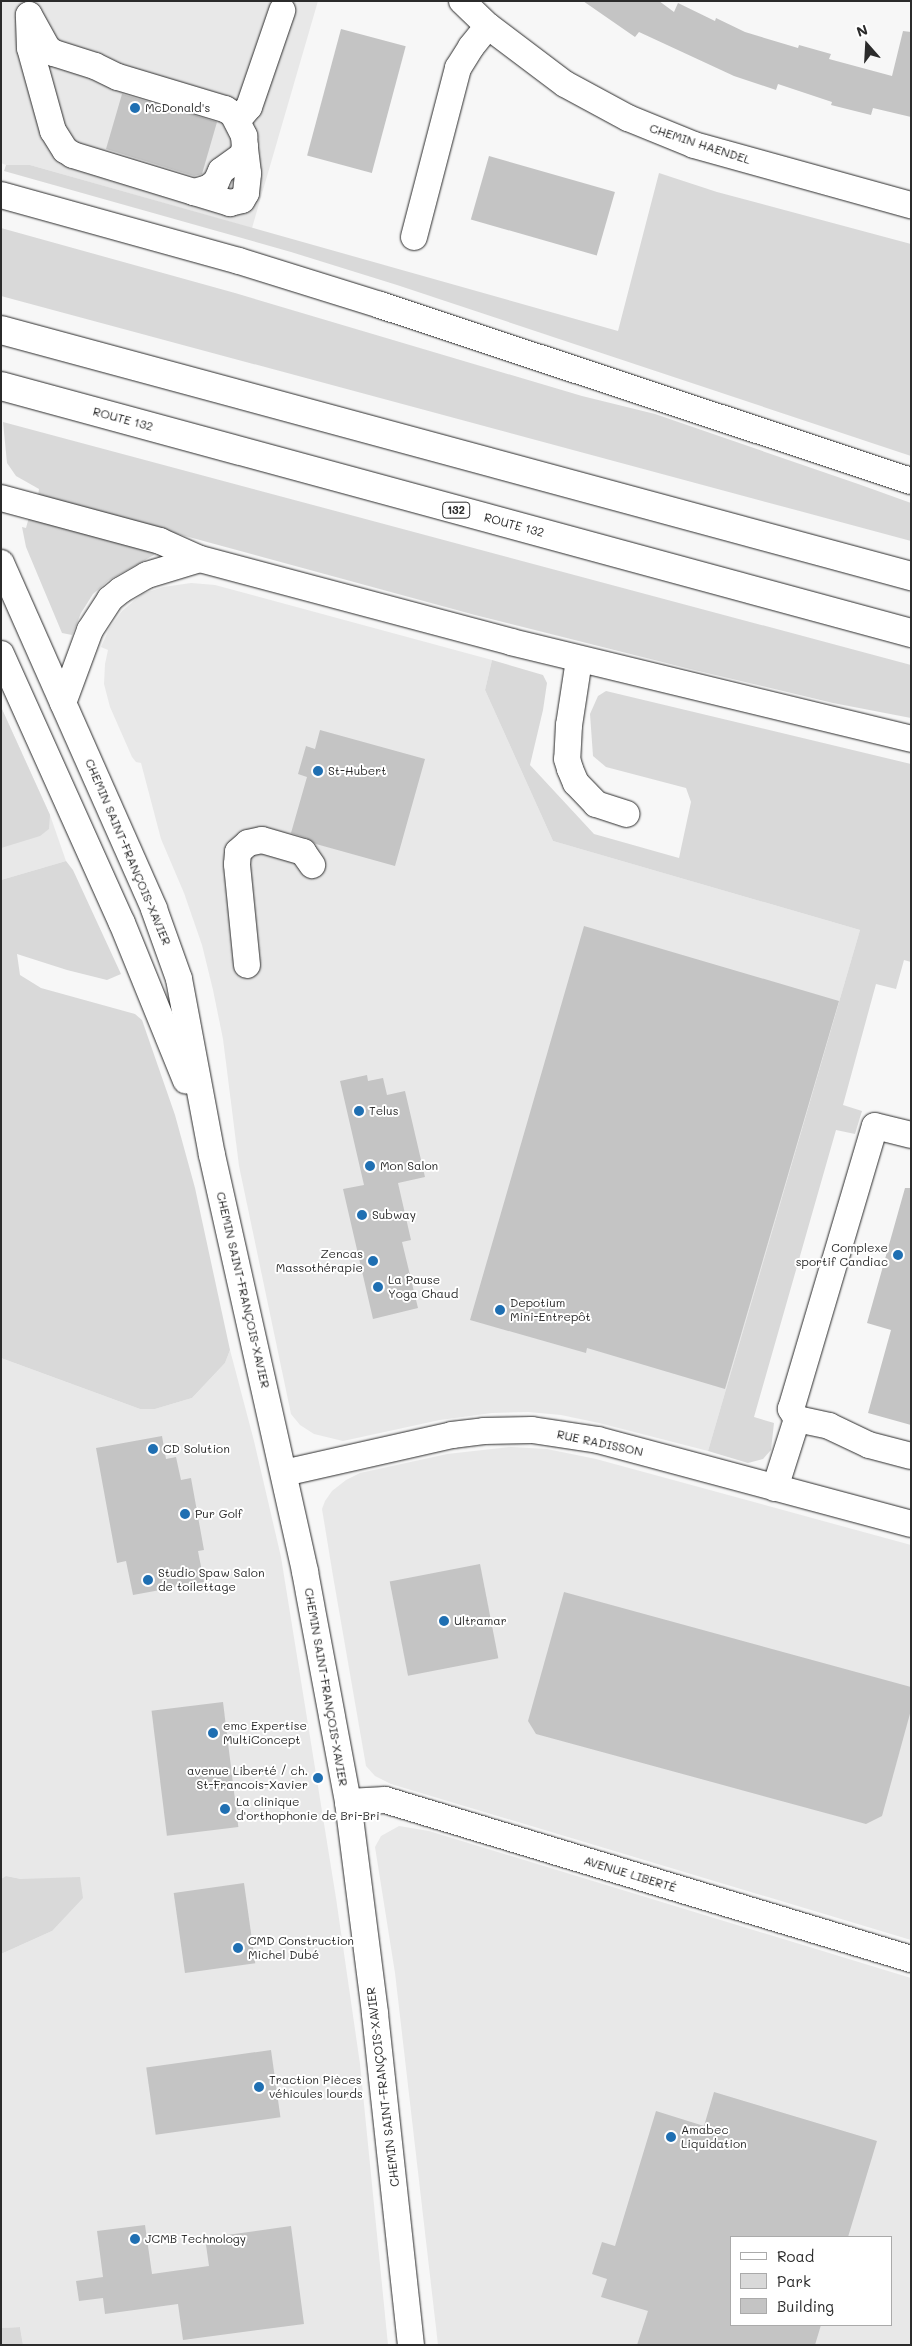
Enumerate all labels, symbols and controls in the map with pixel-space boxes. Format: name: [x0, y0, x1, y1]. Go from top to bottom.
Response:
north arrow: [842, 20, 892, 70]
text: N: [854, 20, 870, 41]
place label: McDonald's: [145, 101, 210, 115]
marker: McDonald's: [129, 102, 141, 114]
street label: CHEMIN HAENDEL: [648, 121, 752, 167]
street label: ROUTE 132: [91, 404, 155, 434]
road number: 132: [441, 502, 471, 518]
street label: ROUTE 132: [482, 510, 546, 540]
street label: CHEMIN SAINT-FRANÇOIS-XAVIER: [82, 757, 174, 947]
place label: St-Hubert: [328, 764, 387, 778]
marker: St-Hubert: [312, 765, 324, 777]
place label: Telus: [369, 1104, 399, 1118]
marker: Telus: [353, 1105, 365, 1117]
place label: Mon Salon: [380, 1159, 438, 1173]
marker: Mon Salon: [364, 1160, 376, 1172]
street label: CHEMIN SAINT-FRANÇOIS-XAVIER: [213, 1190, 273, 1390]
place label: Subway: [372, 1208, 416, 1222]
marker: Subway: [356, 1209, 368, 1221]
place label: Complexe sportif Candiac: [796, 1241, 888, 1269]
place label: Zencas Massothérapie: [276, 1247, 363, 1275]
marker: Complexe sportif Candiac: [892, 1249, 904, 1261]
marker: Zencas Massothérapie: [367, 1255, 379, 1267]
place label: La Pause Yoga Chaud: [388, 1273, 458, 1301]
marker: La Pause Yoga Chaud: [372, 1281, 384, 1293]
place label: Depotium Mini-Entrepôt: [510, 1296, 591, 1324]
marker: Depotium Mini-Entrepôt: [494, 1304, 506, 1316]
street label: RUE RADISSON: [556, 1427, 644, 1459]
place label: CD Solution: [163, 1442, 230, 1456]
marker: CD Solution: [147, 1443, 159, 1455]
place label: Pur Golf: [195, 1507, 242, 1521]
marker: Pur Golf: [179, 1508, 191, 1520]
place label: Studio Spaw Salon de toilettage: [158, 1566, 265, 1594]
marker: Studio Spaw Salon de toilettage: [142, 1574, 154, 1586]
street label: CHEMIN SAINT-FRANÇOIS-XAVIER: [301, 1587, 351, 1787]
place label: Ultramar: [454, 1614, 507, 1628]
marker: Ultramar: [438, 1615, 450, 1627]
place label: emc Expertise MultiConcept: [223, 1719, 307, 1747]
marker: emc Expertise MultiConcept: [207, 1727, 219, 1739]
place label: avenue Liberté / ch. St-Francois-Xavier: [187, 1764, 308, 1792]
marker: avenue Liberté / ch. St-Francois-Xavier: [312, 1772, 324, 1784]
place label: La clinique d'orthophonie de Bri-Bri: [236, 1795, 380, 1823]
marker: La clinique d'orthophonie de Bri-Bri: [218, 1802, 232, 1816]
street label: AVENUE LIBERTÉ: [582, 1853, 678, 1895]
place label: CMD Construction Michel Dubé: [248, 1934, 354, 1962]
marker: CMD Construction Michel Dubé: [232, 1942, 244, 1954]
street label: CHEMIN SAINT-FRANÇOIS-XAVIER: [364, 1986, 402, 2188]
place label: Traction Pièces véhicules lourds: [269, 2073, 363, 2101]
marker: Traction Pièces véhicules lourds: [253, 2081, 265, 2093]
place label: Amabec Liquidation: [681, 2123, 747, 2151]
marker: Amabec Liquidation: [665, 2131, 677, 2143]
place label: JCMB Technology: [145, 2232, 246, 2246]
marker: JCMB Technology: [129, 2233, 141, 2245]
legend: [730, 2236, 892, 2326]
text: Road: [777, 2246, 814, 2266]
text: Park: [777, 2271, 811, 2291]
text: Building: [777, 2296, 834, 2316]

